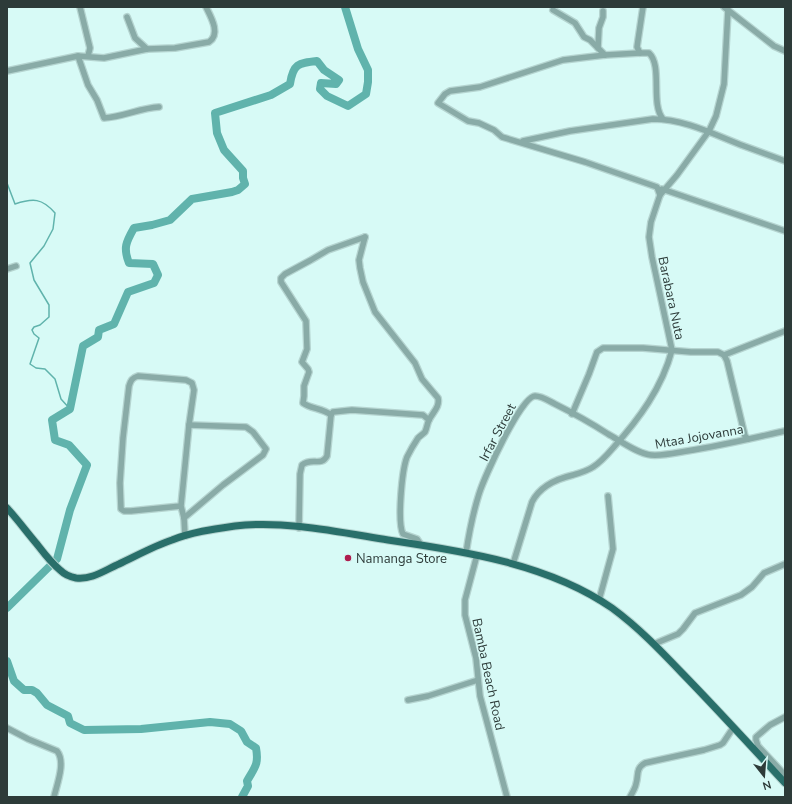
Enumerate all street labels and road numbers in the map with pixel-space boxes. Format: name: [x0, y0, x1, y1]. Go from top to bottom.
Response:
street label: Barabara Nuta: [653, 255, 689, 342]
street label: Irfar Street: [475, 400, 521, 464]
street label: Mtaa Jojovanna: [654, 420, 745, 454]
street label: Bamba Beach Road: [467, 616, 509, 732]

